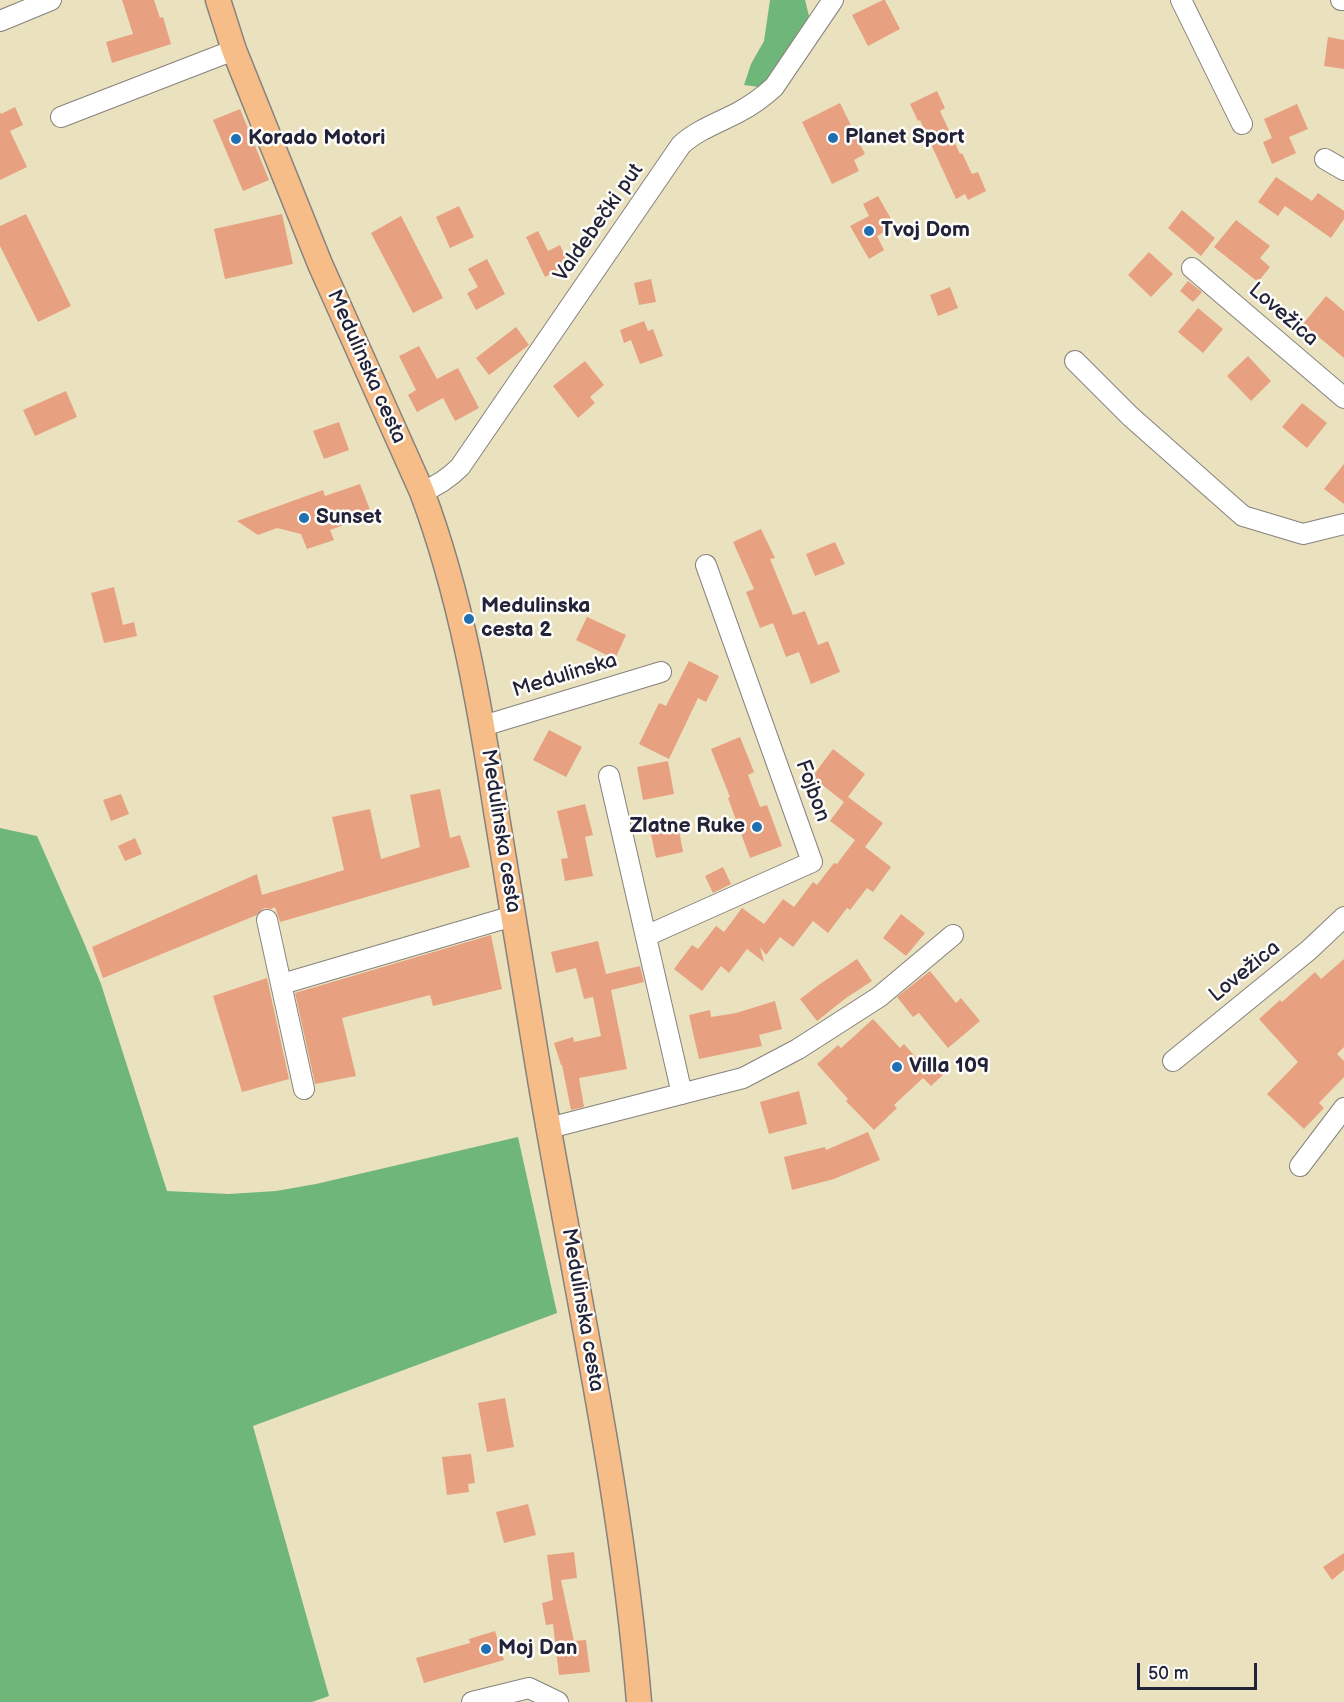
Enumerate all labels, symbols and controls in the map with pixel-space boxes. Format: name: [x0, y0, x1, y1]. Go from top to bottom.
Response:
place label: Planet Sport: [845, 125, 964, 151]
place label: Korado Motori: [248, 126, 385, 152]
marker: Planet Sport: [826, 131, 840, 145]
marker: Korado Motori: [229, 132, 243, 146]
street label: Valdebečki put: [549, 159, 649, 287]
place label: Tvoj Dom: [881, 218, 970, 244]
marker: Tvoj Dom: [862, 224, 876, 238]
street label: Lovežica: [1243, 278, 1323, 352]
street label: Medulinska cesta: [321, 286, 411, 448]
place label: Sunset: [316, 505, 382, 531]
marker: Sunset: [297, 511, 311, 525]
place label: Medulinska cesta 2: [481, 594, 590, 644]
marker: Medulinska cesta 2: [462, 612, 476, 626]
street label: Medulinska: [510, 648, 620, 704]
street label: Medulinska cesta: [475, 747, 525, 915]
street label: Fojbon: [789, 757, 835, 825]
place label: Zlatne Ruke: [629, 814, 745, 840]
marker: Zlatne Ruke: [750, 820, 764, 834]
street label: Lovežica: [1204, 936, 1286, 1008]
place label: Villa 109: [909, 1054, 989, 1080]
marker: Villa 109: [890, 1060, 904, 1074]
street label: Medulinska cesta: [555, 1226, 609, 1394]
place label: Moj Dan: [498, 1636, 577, 1662]
marker: Moj Dan: [479, 1642, 493, 1656]
scale bar: [1140, 1651, 1260, 1689]
text: 50 m: [1148, 1663, 1189, 1684]

